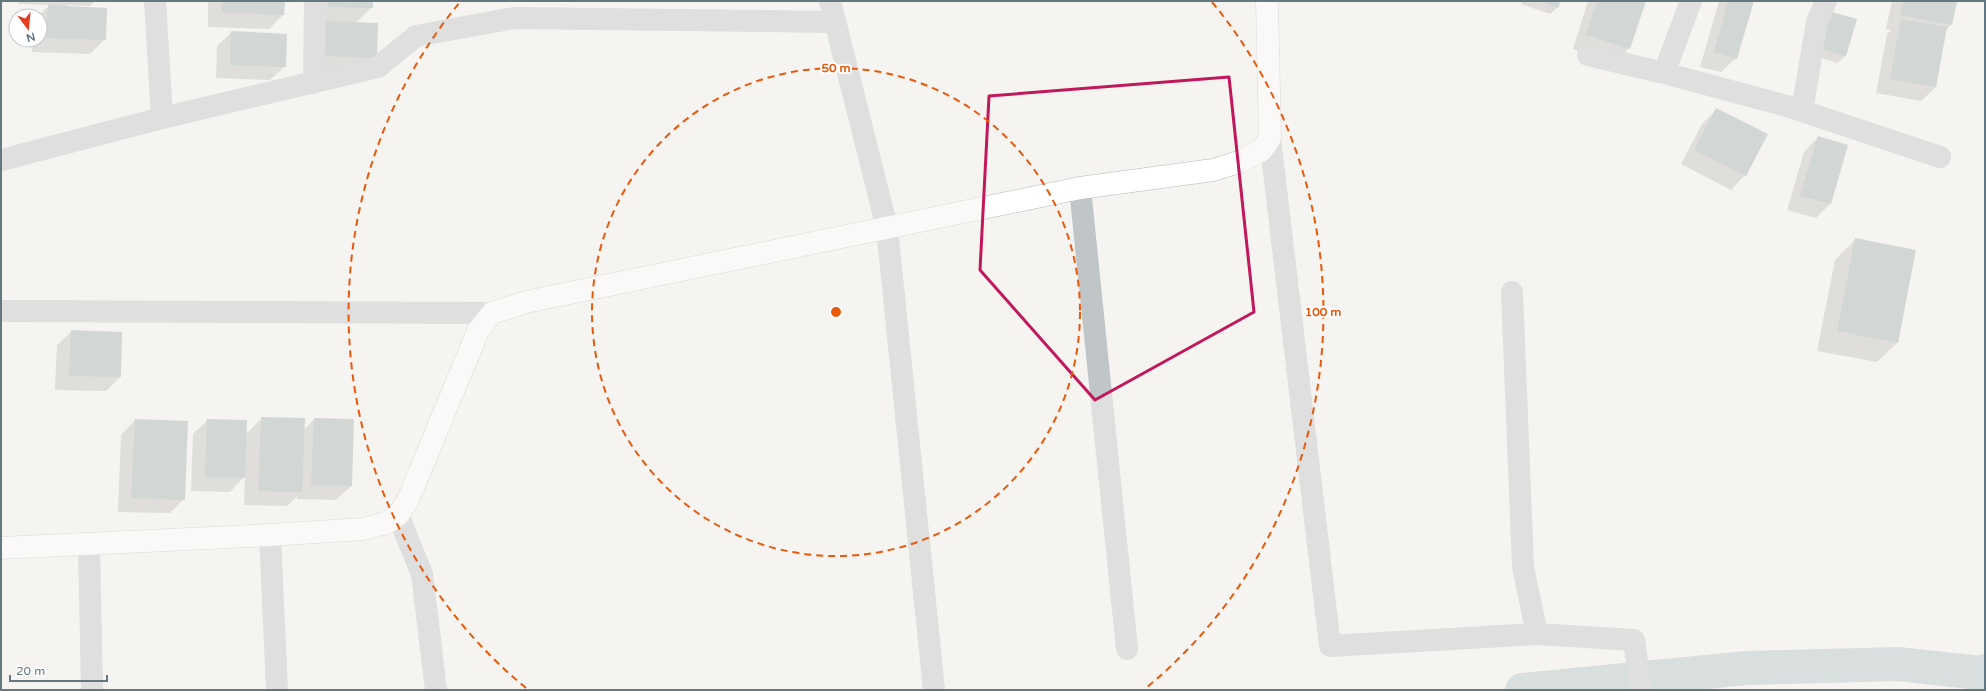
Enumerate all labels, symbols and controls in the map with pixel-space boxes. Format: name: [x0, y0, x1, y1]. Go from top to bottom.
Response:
north arrow: [8, 8, 48, 48]
text: N: [25, 30, 37, 45]
text: 50 m: [821, 61, 851, 75]
centre of rings: [829, 305, 843, 319]
text: 100 m: [1305, 305, 1341, 319]
scale bar: [10, 657, 107, 683]
text: 20 m: [16, 664, 45, 678]

